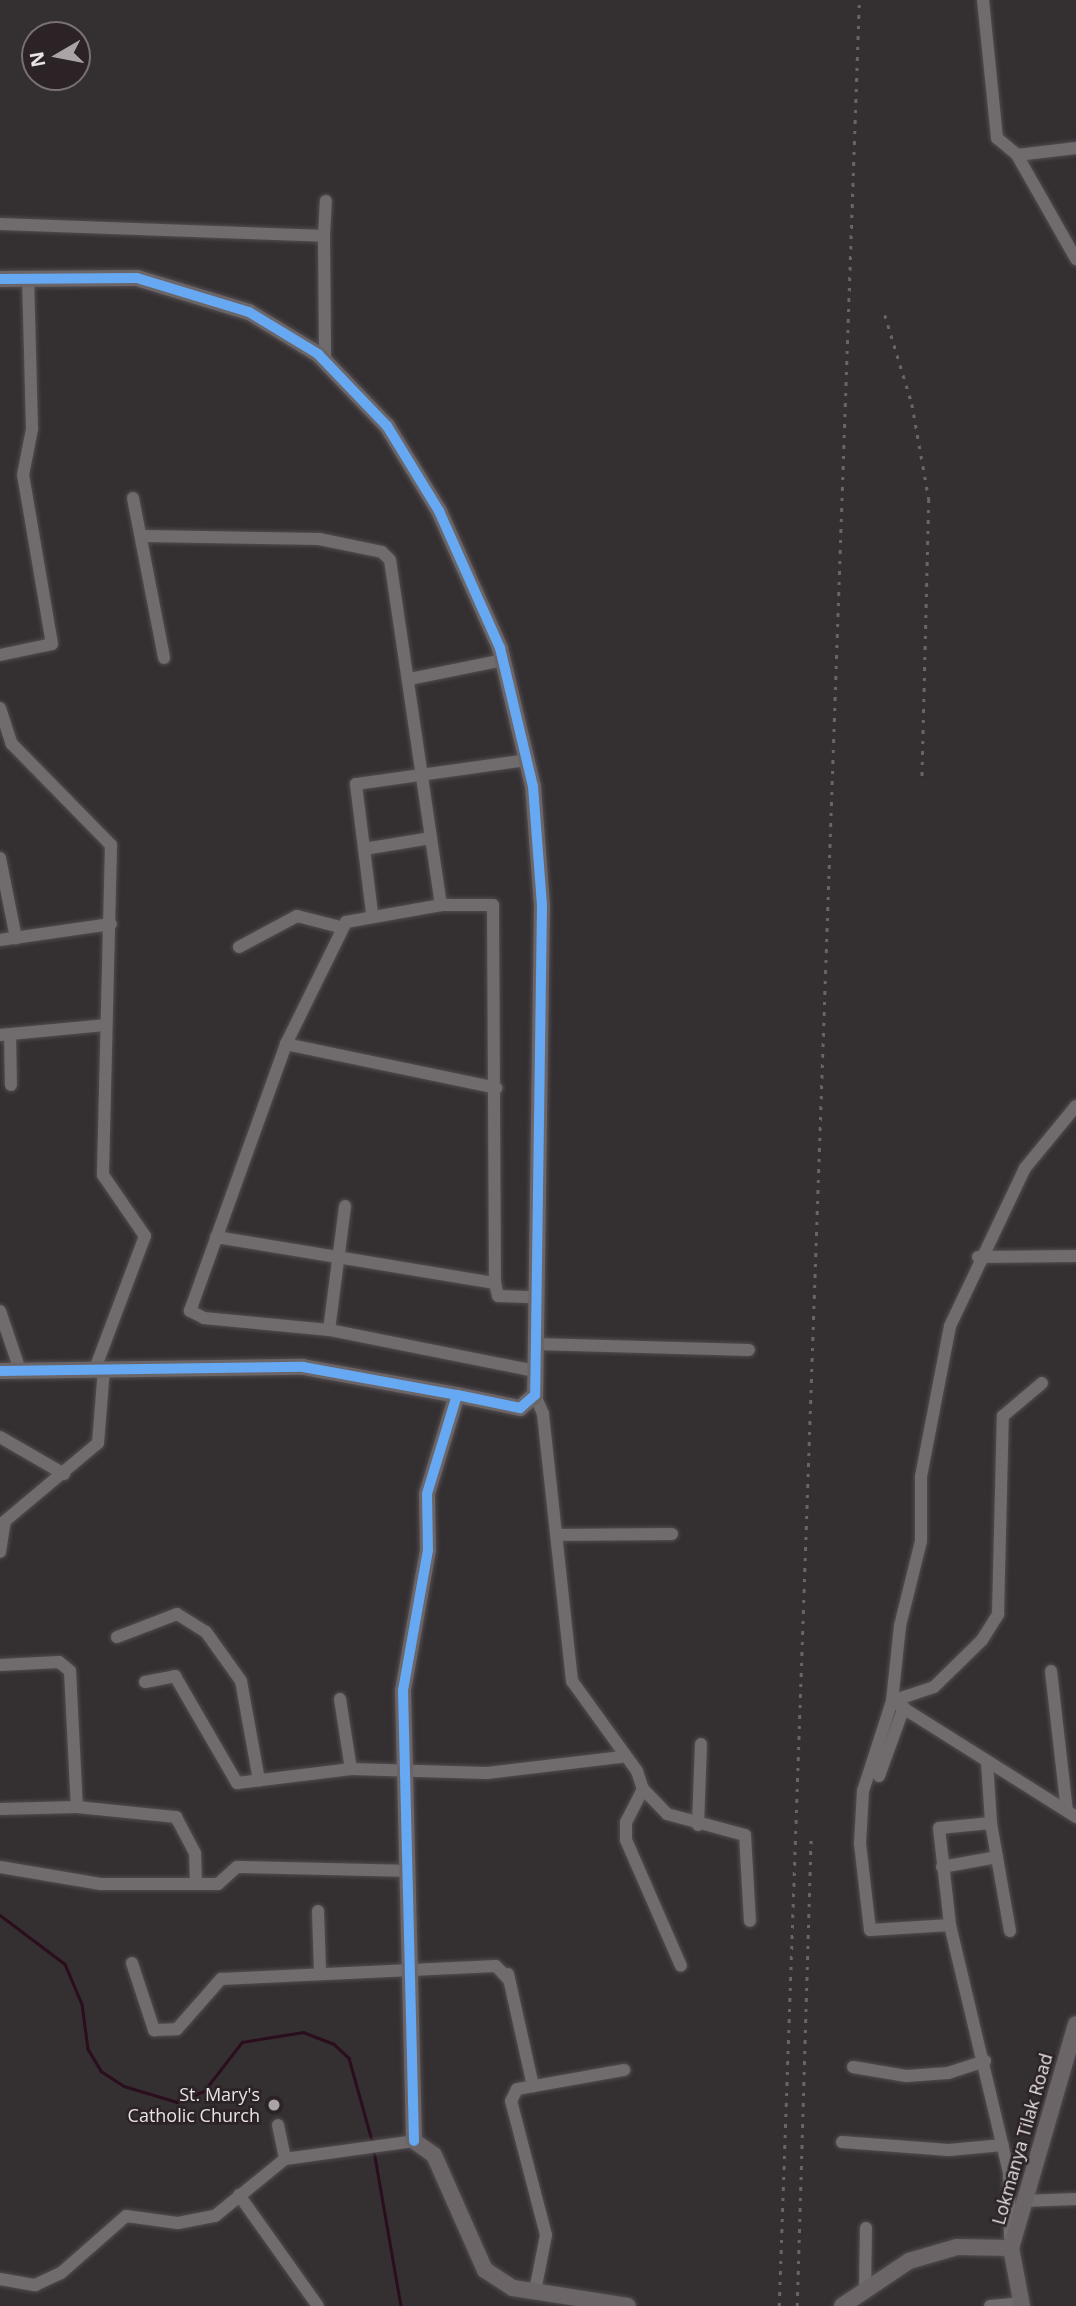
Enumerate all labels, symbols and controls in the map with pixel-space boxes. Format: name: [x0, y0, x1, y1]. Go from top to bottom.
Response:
north arrow: [21, 21, 91, 91]
text: N: [23, 49, 51, 69]
street label: Lokmanya Tilak Road: [987, 2051, 1057, 2227]
place label: St. Mary's Catholic Church: [128, 2084, 260, 2126]
marker: St. Mary's Catholic Church: [266, 2097, 282, 2113]

